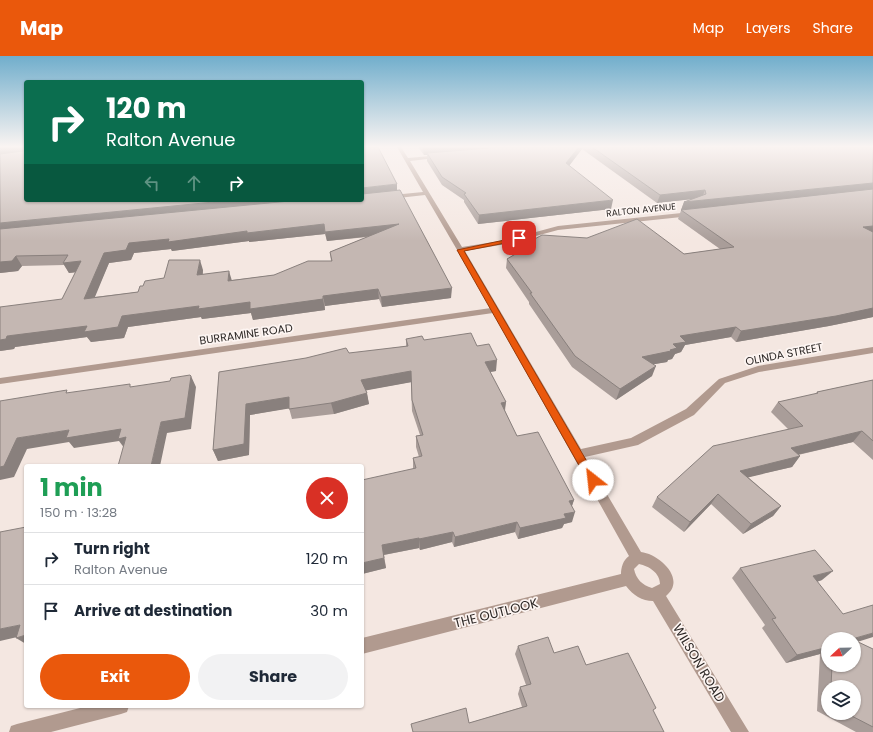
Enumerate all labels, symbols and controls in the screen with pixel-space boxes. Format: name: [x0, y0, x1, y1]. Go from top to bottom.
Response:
text: Map: [20, 15, 63, 42]
text: Map: [693, 18, 724, 38]
text: Layers: [746, 18, 790, 38]
text: Share: [812, 18, 853, 38]
text: 120 m: [106, 89, 186, 128]
icon: right: [40, 96, 92, 148]
text: Ralton Avenue: [106, 127, 236, 152]
icon: left: [141, 172, 163, 194]
icon: ahead: [183, 172, 205, 194]
icon: right: [225, 172, 247, 194]
street label: RALTON AVENUE: [606, 200, 677, 220]
pin: [502, 221, 536, 255]
icon: arrive: [508, 227, 530, 249]
street label: BURRAMINE ROAD: [198, 320, 294, 348]
street label: OLINDA STREET: [744, 339, 824, 369]
position arrow: [572, 459, 614, 501]
text: 1 min: [40, 471, 103, 504]
button: close: [306, 477, 348, 519]
text: 150 m · 13:28: [40, 503, 117, 522]
text: Turn right: [74, 538, 150, 559]
icon: right: [40, 548, 62, 570]
text: 120 m: [306, 548, 348, 569]
text: Ralton Avenue: [74, 560, 168, 579]
street label: THE OUTLOOK: [452, 593, 540, 633]
icon: arrive: [40, 600, 62, 622]
text: Arrive at destination: [74, 600, 232, 621]
text: 30 m: [310, 600, 348, 621]
street label: WILSON ROAD: [668, 620, 730, 706]
north arrow: [821, 632, 861, 672]
map controls: [821, 632, 861, 720]
button: Exit: [40, 654, 190, 700]
button: Share: [198, 654, 348, 700]
button: layers: [821, 680, 861, 720]

